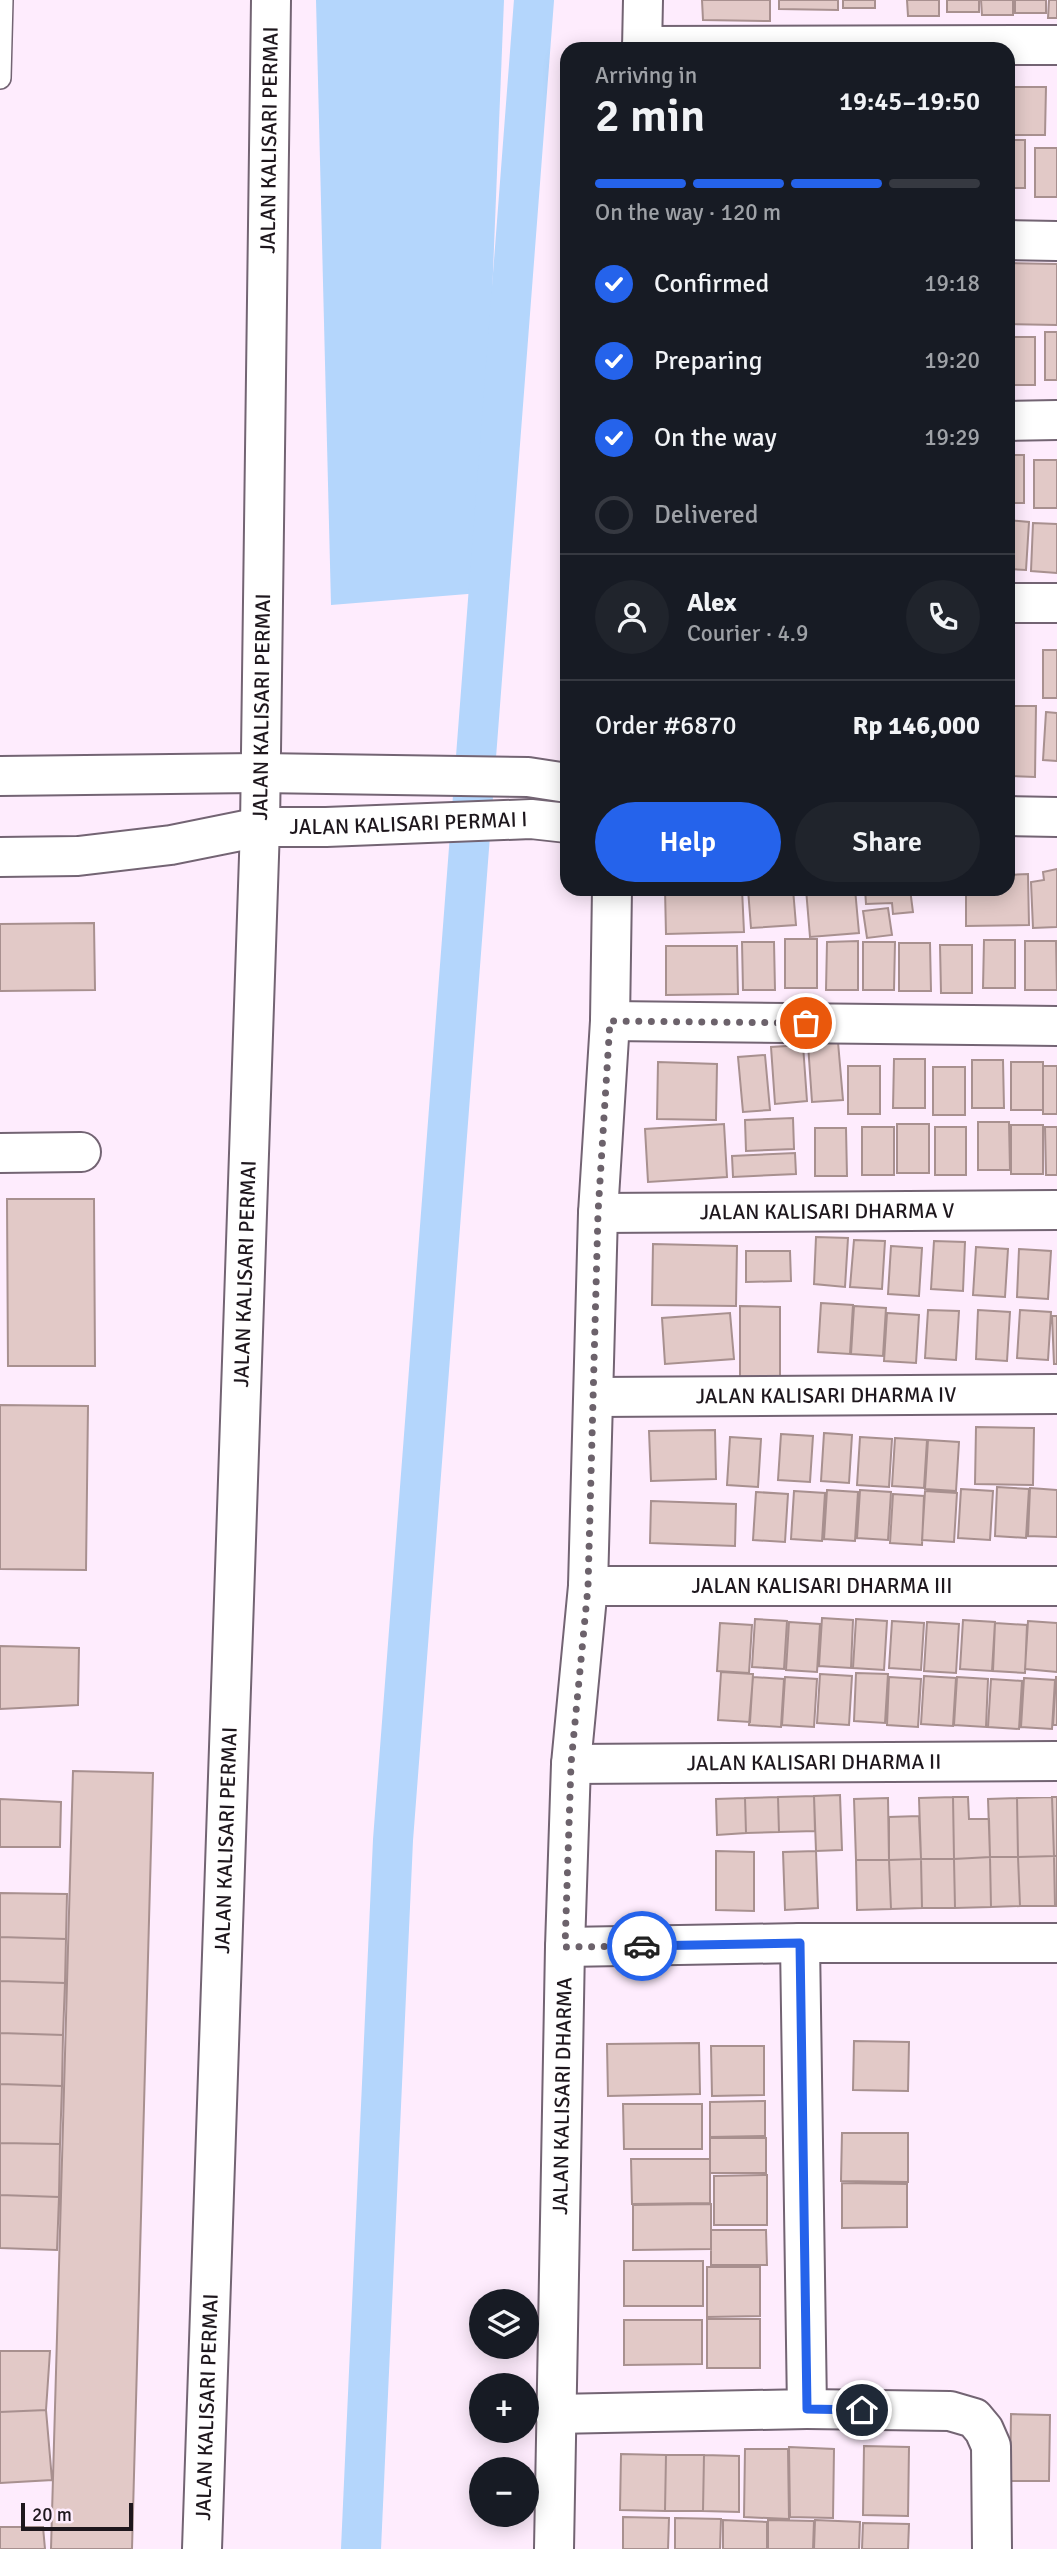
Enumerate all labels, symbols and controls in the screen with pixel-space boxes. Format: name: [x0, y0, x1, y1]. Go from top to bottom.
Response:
street label: JALAN KALISARI PERMAI: [255, 26, 284, 254]
text: Arriving in: [595, 61, 697, 90]
text: 19:45–19:50: [839, 86, 980, 118]
text: 2 min: [595, 88, 705, 144]
text: On the way · 120 m: [595, 198, 781, 227]
icon: check: [595, 265, 633, 303]
text: Confirmed: [654, 268, 769, 300]
text: 19:18: [924, 269, 980, 298]
icon: check: [595, 342, 633, 380]
text: Preparing: [654, 345, 762, 377]
text: 19:20: [924, 346, 980, 375]
icon: check: [595, 419, 633, 457]
text: On the way: [654, 422, 777, 454]
text: 19:29: [924, 423, 980, 452]
text: Delivered: [654, 499, 759, 531]
button: person: [595, 580, 669, 654]
button: phone: [906, 580, 980, 654]
text: Alex: [687, 587, 737, 619]
street label: JALAN KALISARI PERMAI: [247, 593, 276, 821]
text: Courier · 4.9: [687, 619, 808, 648]
text: Order #6870: [595, 710, 736, 742]
text: Rp 146,000: [852, 710, 980, 742]
button: Help: [595, 802, 781, 882]
button: Share: [795, 802, 980, 882]
street label: JALAN KALISARI PERMAI I: [290, 806, 528, 840]
pin: [776, 993, 836, 1053]
icon: bag: [787, 1004, 825, 1042]
street label: JALAN KALISARI PERMAI: [228, 1160, 262, 1388]
street label: JALAN KALISARI DHARMA V: [700, 1198, 954, 1225]
street label: JALAN KALISARI DHARMA IV: [696, 1382, 956, 1409]
street label: JALAN KALISARI DHARMA III: [692, 1573, 952, 1599]
street label: JALAN KALISARI PERMAI: [209, 1726, 243, 1954]
street label: JALAN KALISARI DHARMA II: [687, 1749, 941, 1776]
courier: [607, 1911, 677, 1981]
icon: car: [623, 1927, 661, 1965]
street label: JALAN KALISARI DHARMA: [547, 1977, 577, 2215]
map controls: [469, 2289, 539, 2527]
button: layers: [469, 2289, 539, 2359]
street label: JALAN KALISARI PERMAI: [190, 2293, 224, 2521]
button: +: [469, 2373, 539, 2443]
pin: [832, 2380, 892, 2440]
icon: home: [843, 2391, 881, 2429]
button: −: [469, 2457, 539, 2527]
scale bar: [21, 2500, 133, 2532]
text: 20 m: [32, 2503, 72, 2527]

